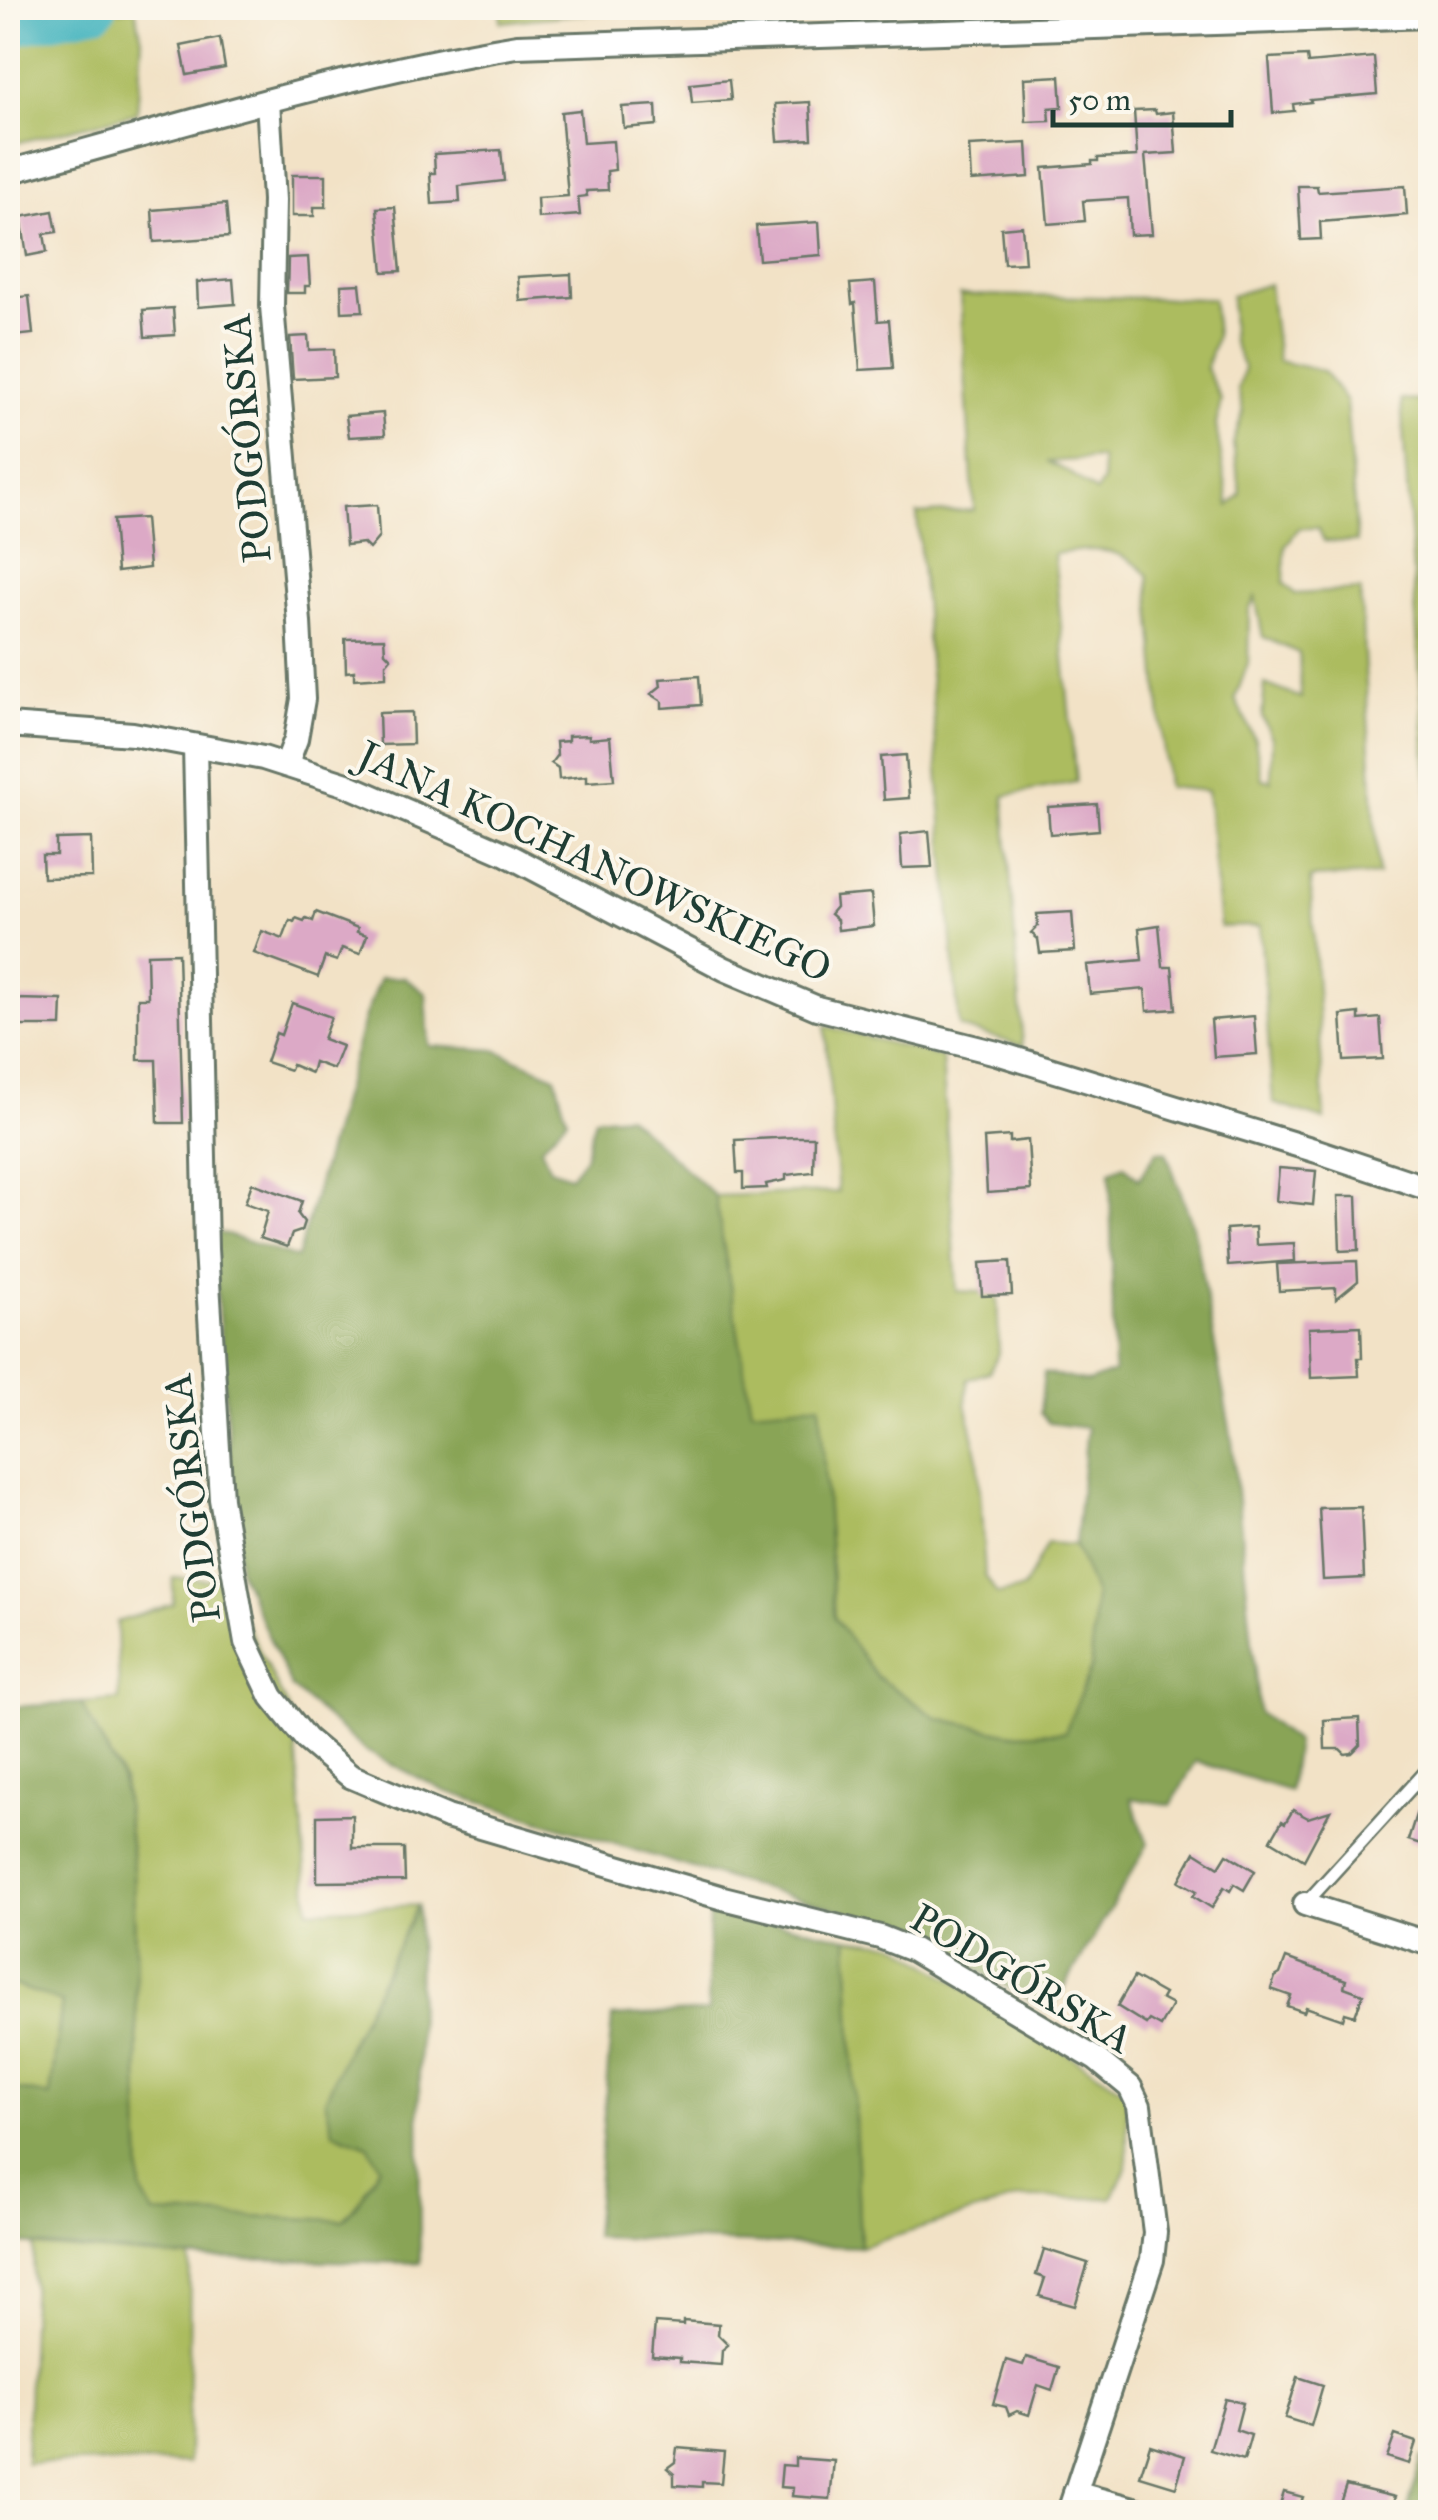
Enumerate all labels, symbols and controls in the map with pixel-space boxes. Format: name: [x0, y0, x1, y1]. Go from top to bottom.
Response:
scale bar: [1053, 65, 1230, 127]
text: 50 m: [1068, 82, 1131, 118]
street label: PODGÓRSKA: [210, 311, 282, 565]
street label: JANA KOCHANOWSKIEGO: [347, 728, 839, 993]
street label: PODGÓRSKA: [151, 1371, 231, 1625]
street label: PODGÓRSKA: [902, 1892, 1142, 2064]

